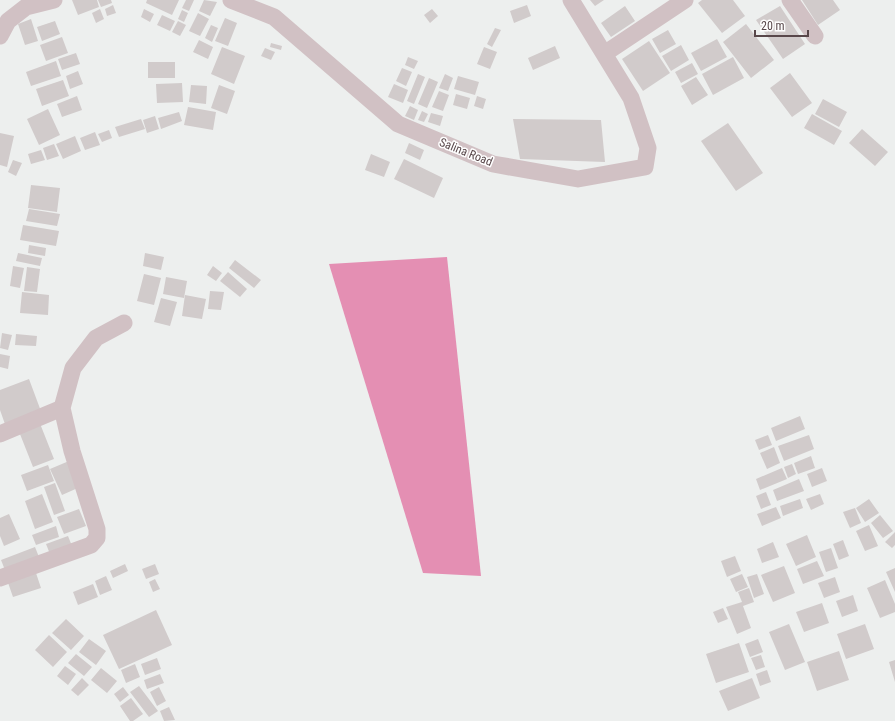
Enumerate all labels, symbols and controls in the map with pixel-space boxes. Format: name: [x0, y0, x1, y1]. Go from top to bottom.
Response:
scale bar: [755, 12, 808, 38]
text: 20 m: [761, 19, 785, 33]
street label: Salina Road: [437, 135, 495, 169]

